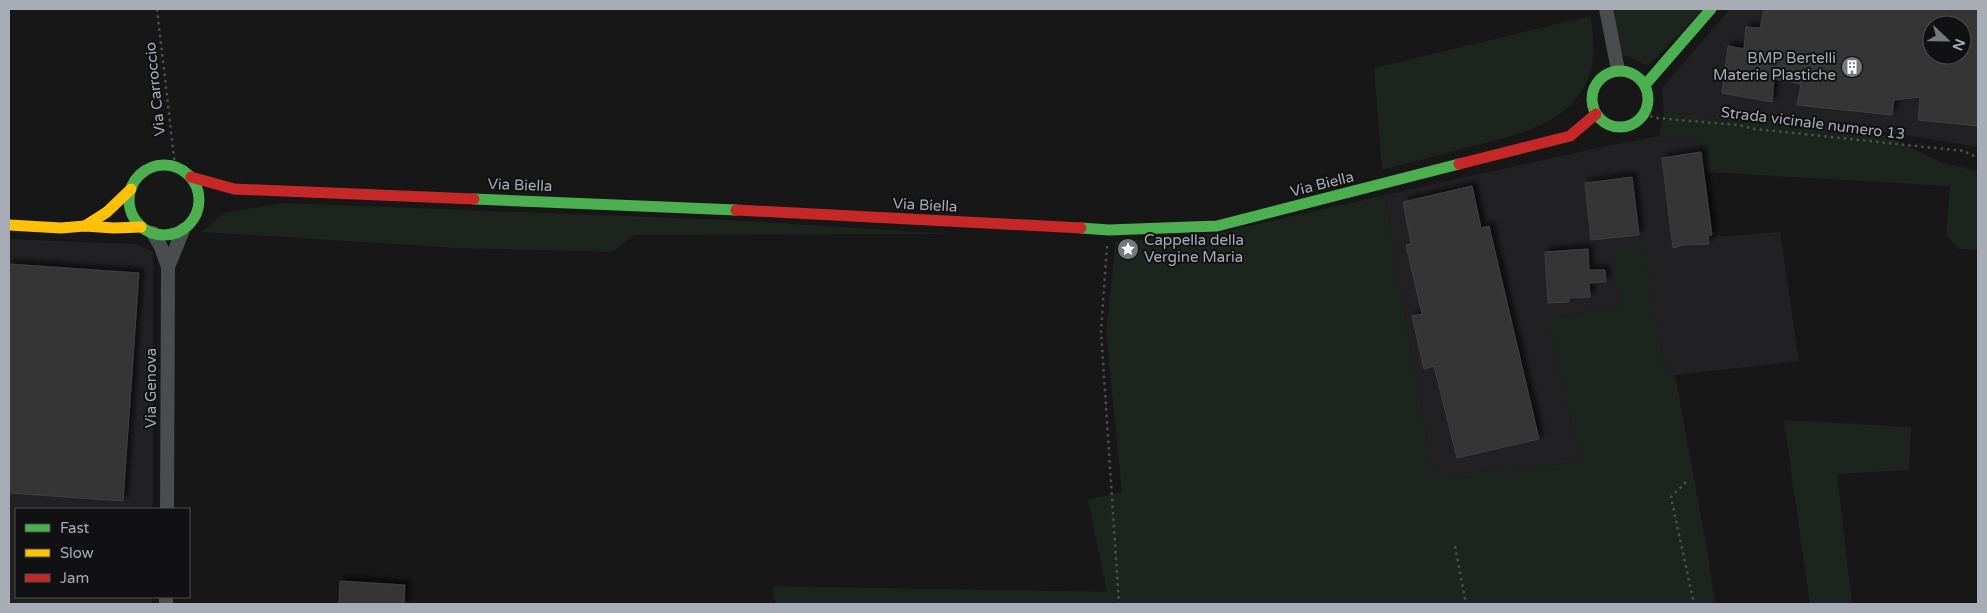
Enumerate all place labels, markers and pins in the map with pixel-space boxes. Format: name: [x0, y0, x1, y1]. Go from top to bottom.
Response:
place label: BMP Bertelli Materie Plastiche: [1713, 49, 1836, 84]
building icon: BMP Bertelli Materie Plastiche: [1840, 55, 1864, 79]
place label: Cappella della Vergine Maria: [1144, 231, 1244, 266]
place icon: Cappella della Vergine Maria: [1116, 237, 1140, 261]

